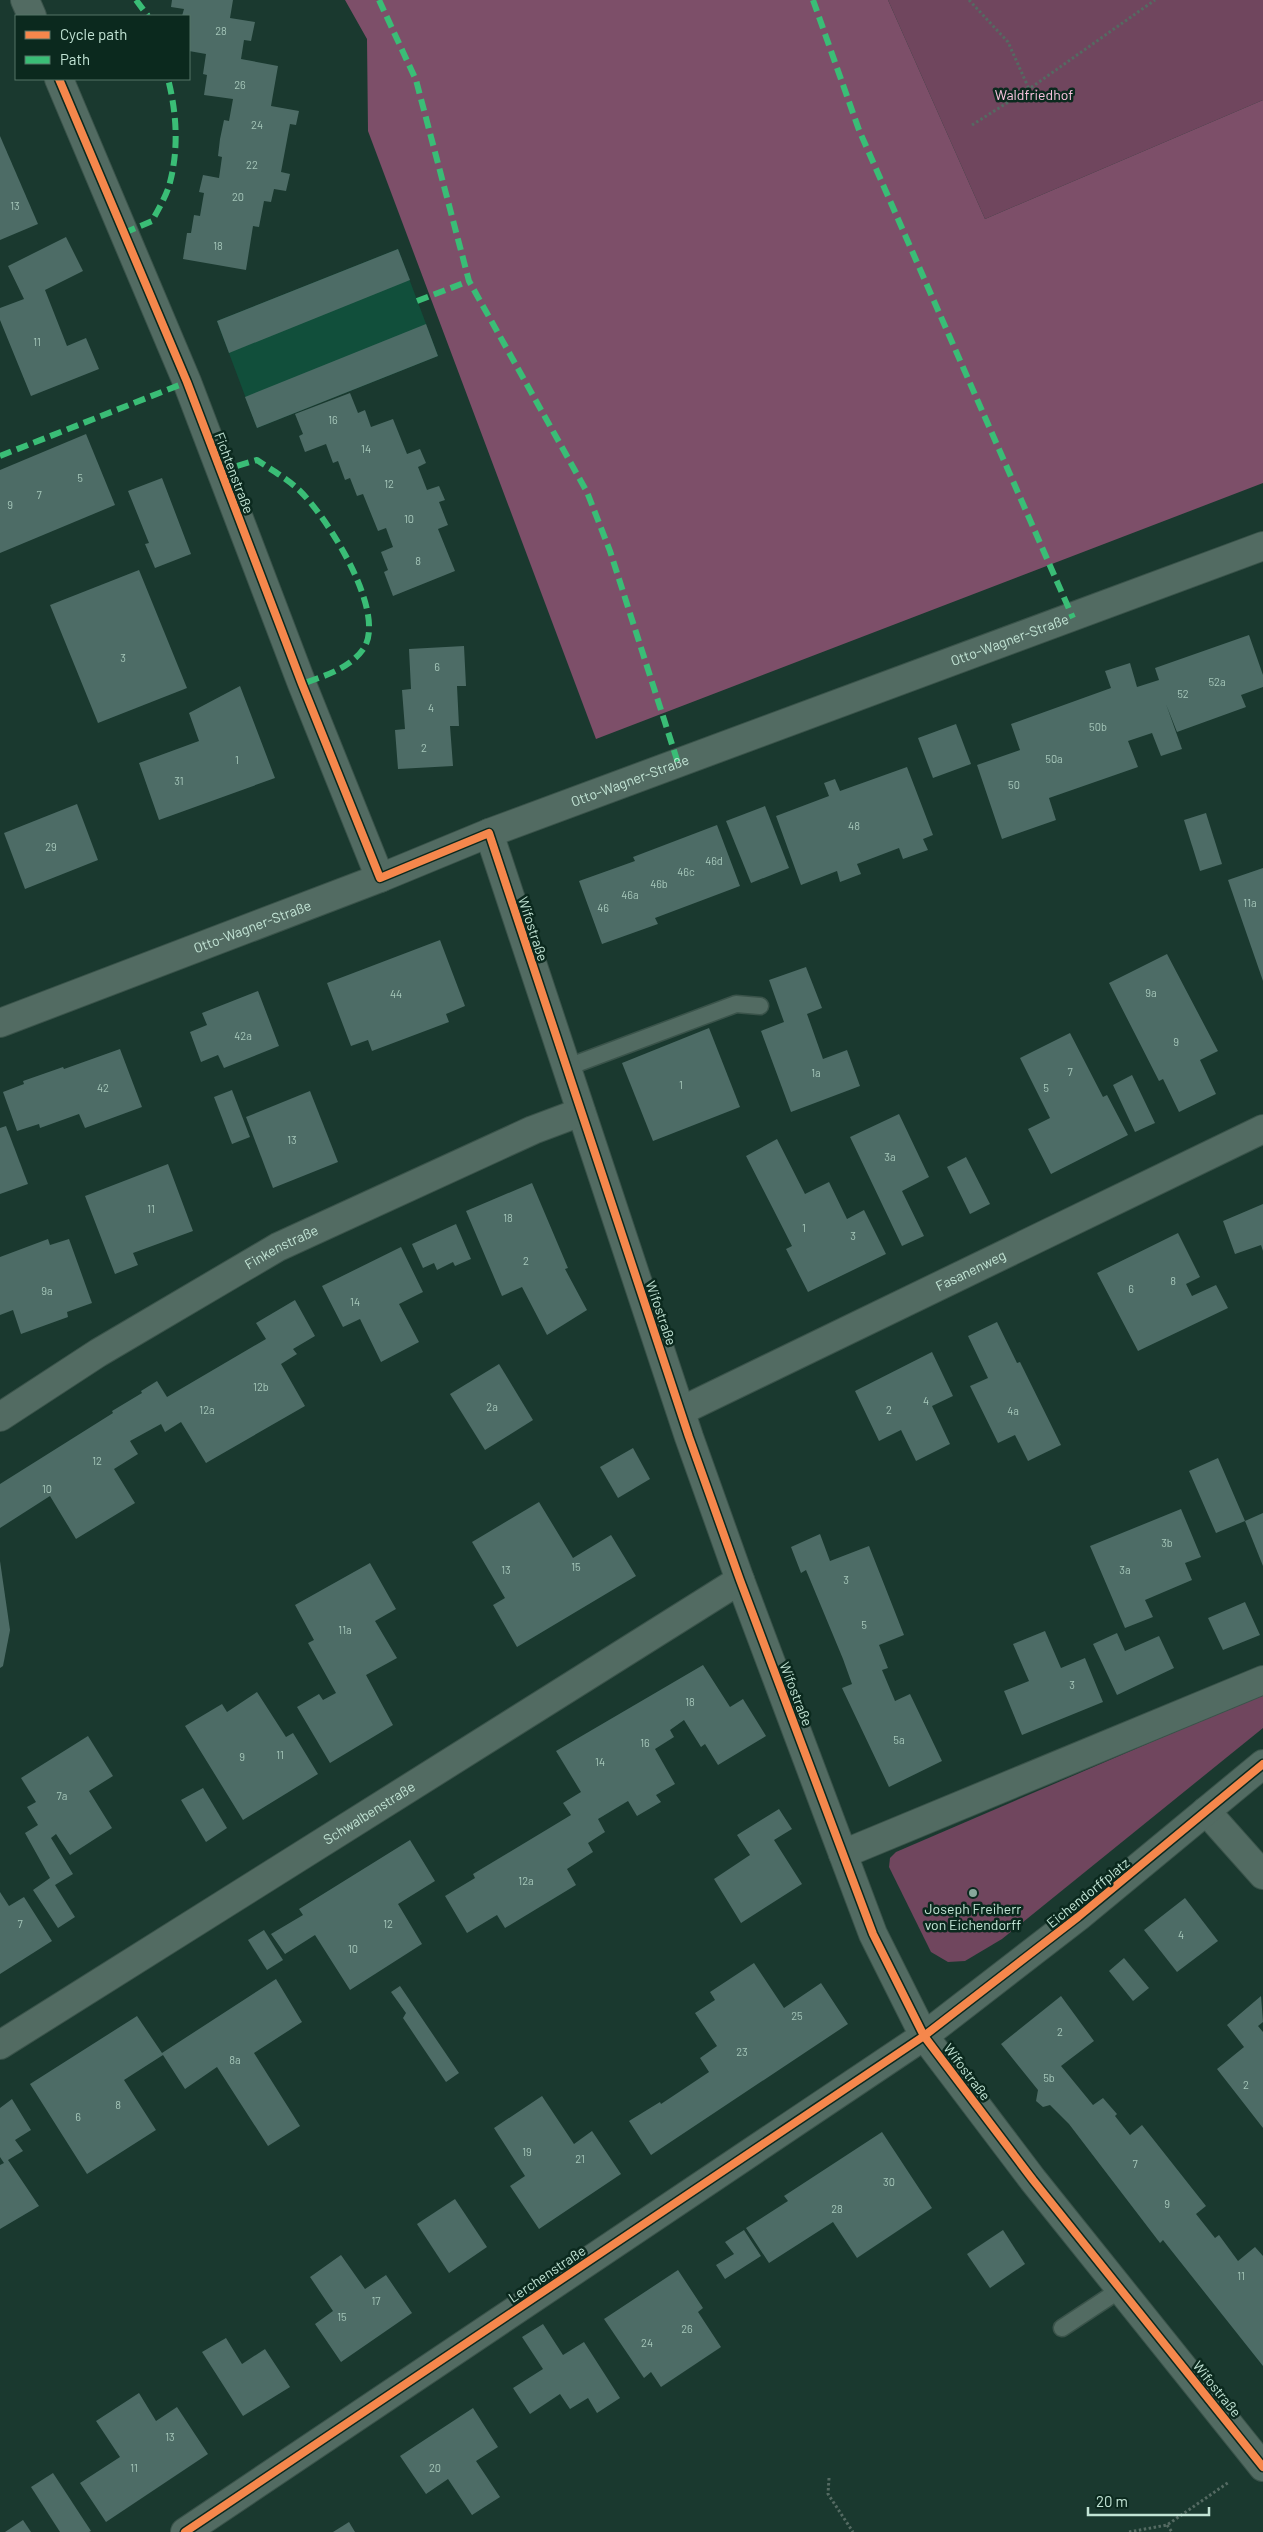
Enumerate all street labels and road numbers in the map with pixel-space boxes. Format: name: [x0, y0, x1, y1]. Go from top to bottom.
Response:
street label: Fichtenstraße: [211, 430, 258, 516]
street label: Otto-Wagner-Straße: [948, 610, 1071, 669]
street label: Otto-Wagner-Straße: [568, 751, 691, 810]
street label: Wifostraße: [515, 894, 552, 963]
street label: Otto-Wagner-Straße: [191, 896, 313, 956]
street label: Finkenstraße: [242, 1221, 321, 1273]
street label: Fasanenweg: [933, 1246, 1008, 1294]
street label: Wifostraße: [643, 1278, 680, 1347]
street label: Wifostraße: [777, 1659, 816, 1728]
street label: Schwalbenstraße: [320, 1777, 418, 1848]
street label: Eichendorffplatz: [1043, 1854, 1133, 1931]
street label: Wifostraße: [940, 2040, 994, 2104]
street label: Lerchenstraße: [505, 2242, 589, 2306]
street label: Wifostraße: [1190, 2357, 1245, 2420]

